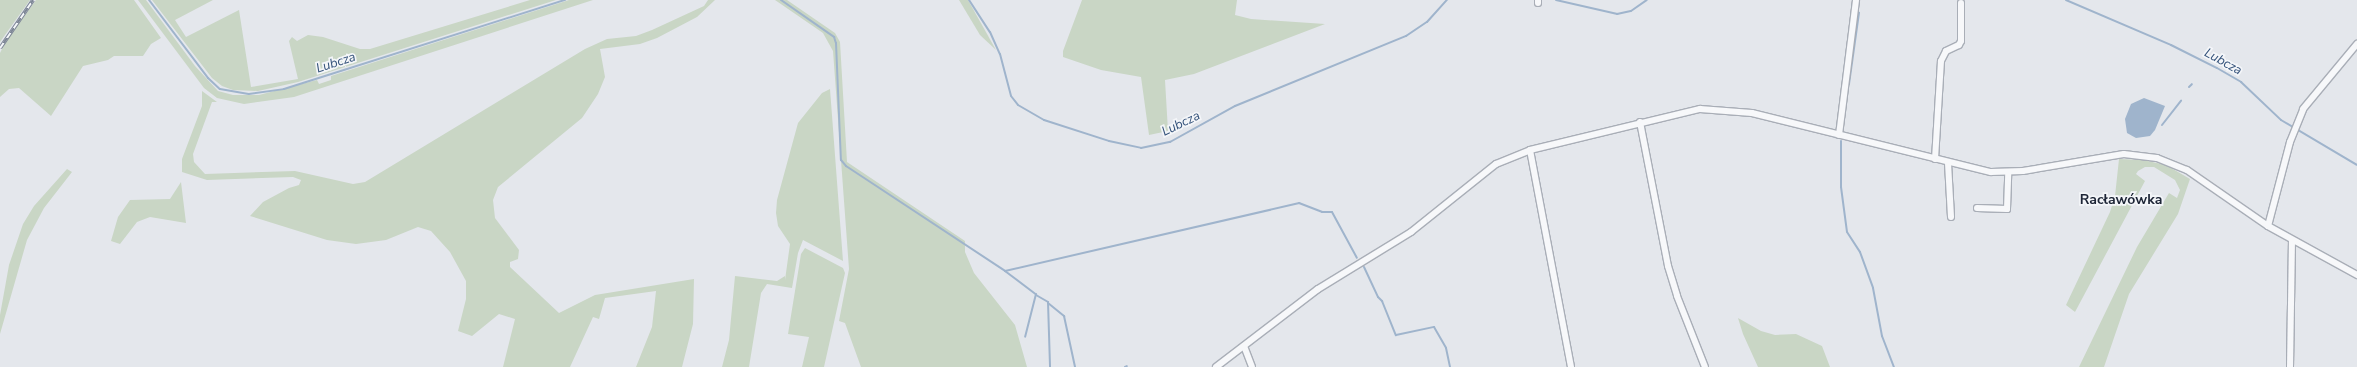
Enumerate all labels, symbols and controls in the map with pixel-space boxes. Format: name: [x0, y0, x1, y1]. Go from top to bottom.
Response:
water label: Lubcza: [2201, 45, 2245, 79]
water label: Lubcza: [314, 49, 358, 77]
water label: Lubcza: [1159, 108, 1203, 140]
district label: Racławówka: [2080, 192, 2162, 208]

